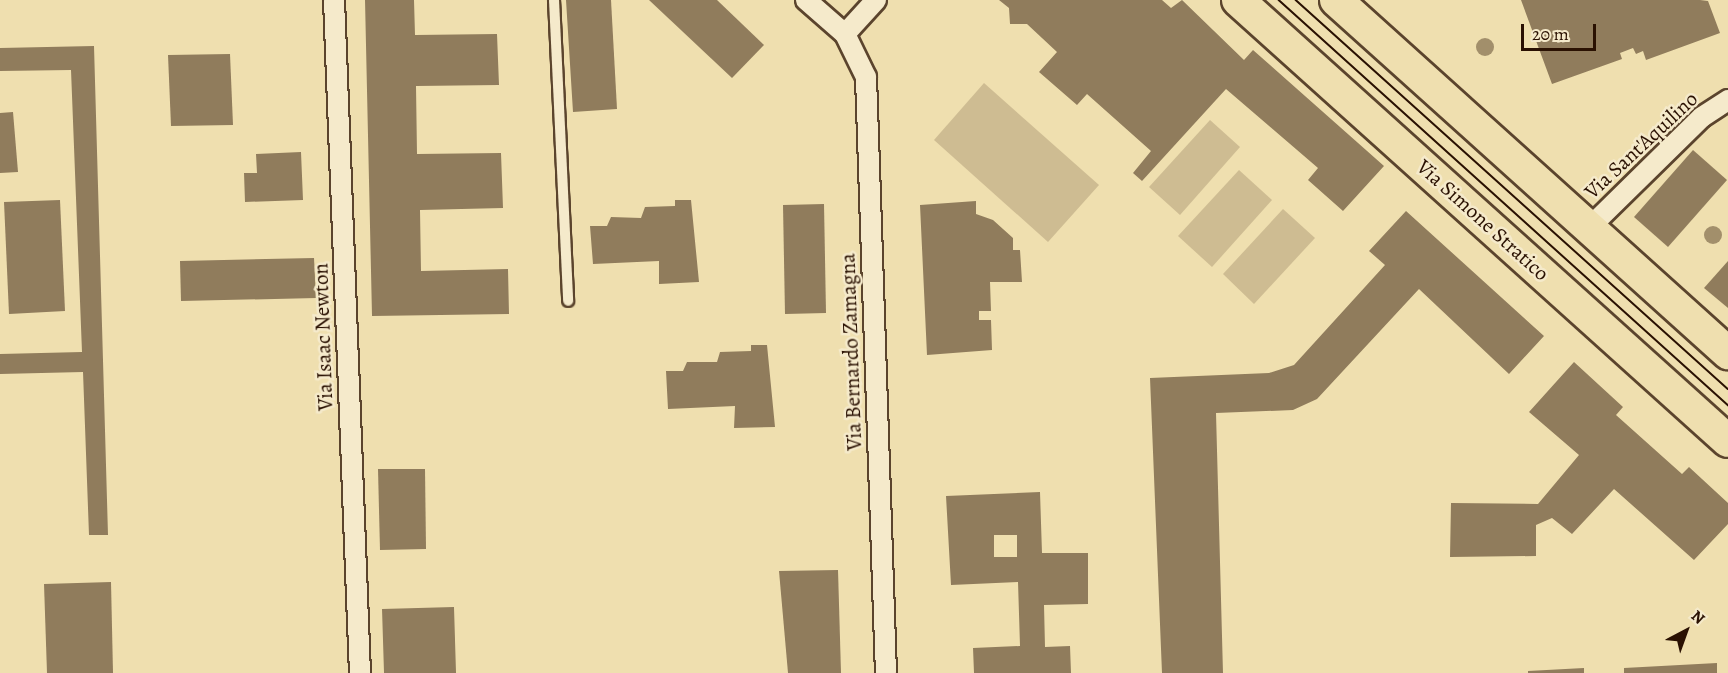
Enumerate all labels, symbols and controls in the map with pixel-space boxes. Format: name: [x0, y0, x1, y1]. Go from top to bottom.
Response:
scale bar: [1524, 12, 1599, 50]
text: 20 m: [1532, 22, 1569, 46]
street label: Via Sant'Aquilino: [1579, 86, 1703, 204]
street label: Via Simone Stratico: [1412, 154, 1554, 286]
street label: Via Bernardo Zamagna: [835, 253, 867, 451]
street label: Via Isaac Newton: [308, 263, 338, 411]
north arrow: [1656, 601, 1716, 661]
text: N: [1686, 605, 1709, 630]

